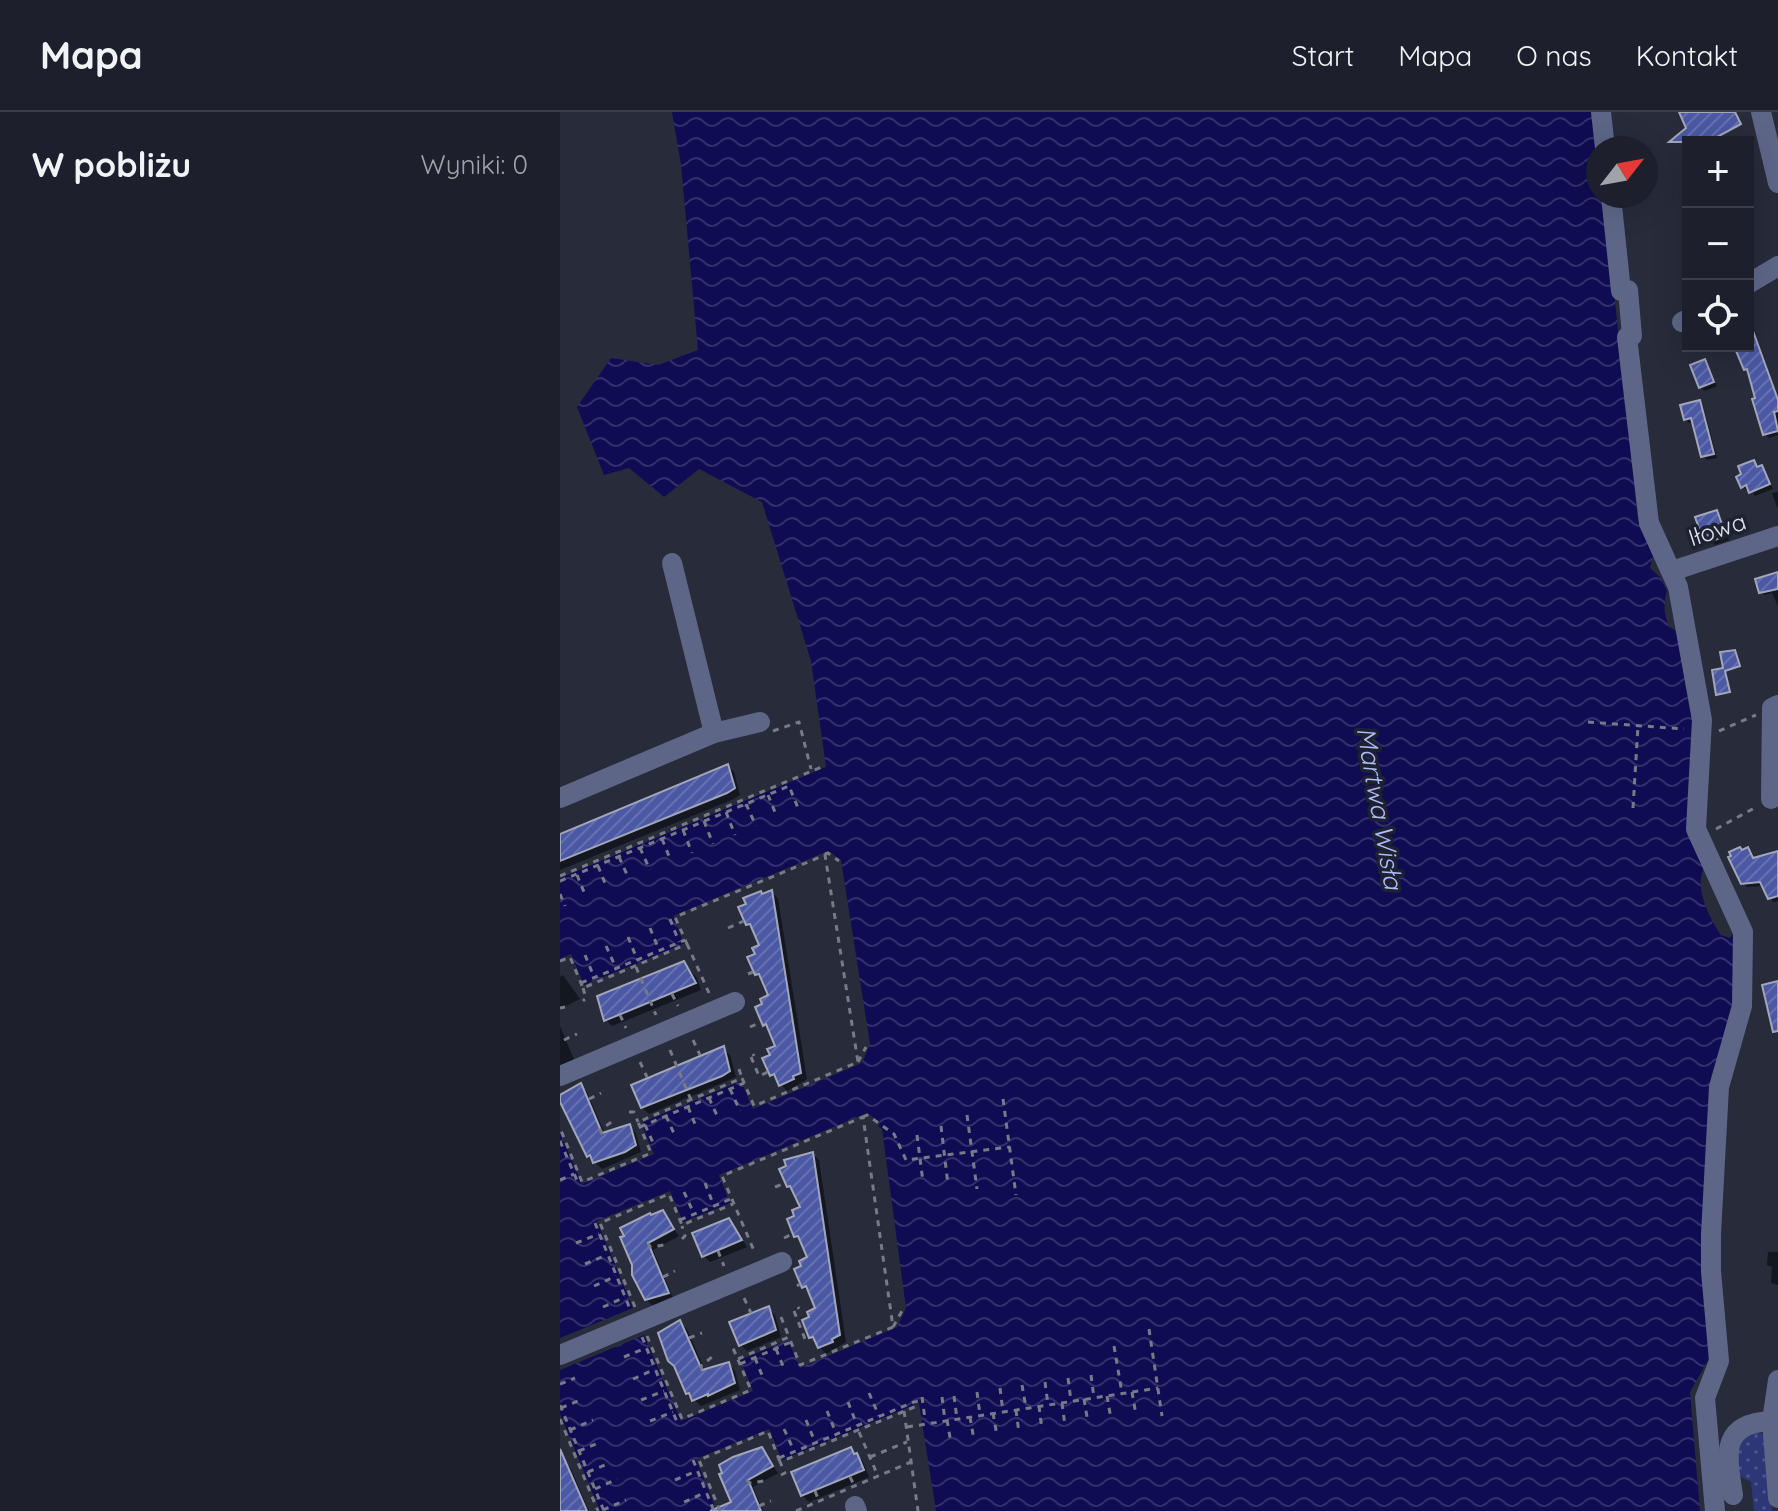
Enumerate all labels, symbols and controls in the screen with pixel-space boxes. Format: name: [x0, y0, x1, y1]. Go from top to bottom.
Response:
text: Mapa: [40, 31, 143, 79]
text: Start: [1292, 38, 1354, 73]
text: Mapa: [1398, 38, 1472, 73]
text: O nas: [1516, 38, 1592, 73]
text: Kontakt: [1636, 38, 1738, 73]
north arrow: [1586, 136, 1658, 208]
map controls: [1682, 136, 1754, 352]
button: +: [1682, 136, 1754, 208]
text: W pobliżu: [32, 143, 191, 186]
text: Wyniki: 0: [421, 148, 528, 181]
button: −: [1682, 208, 1754, 280]
button: locate: [1682, 280, 1754, 352]
street label: Iłowa: [1684, 506, 1750, 552]
water label: Martwa Wisła: [1349, 724, 1411, 893]

